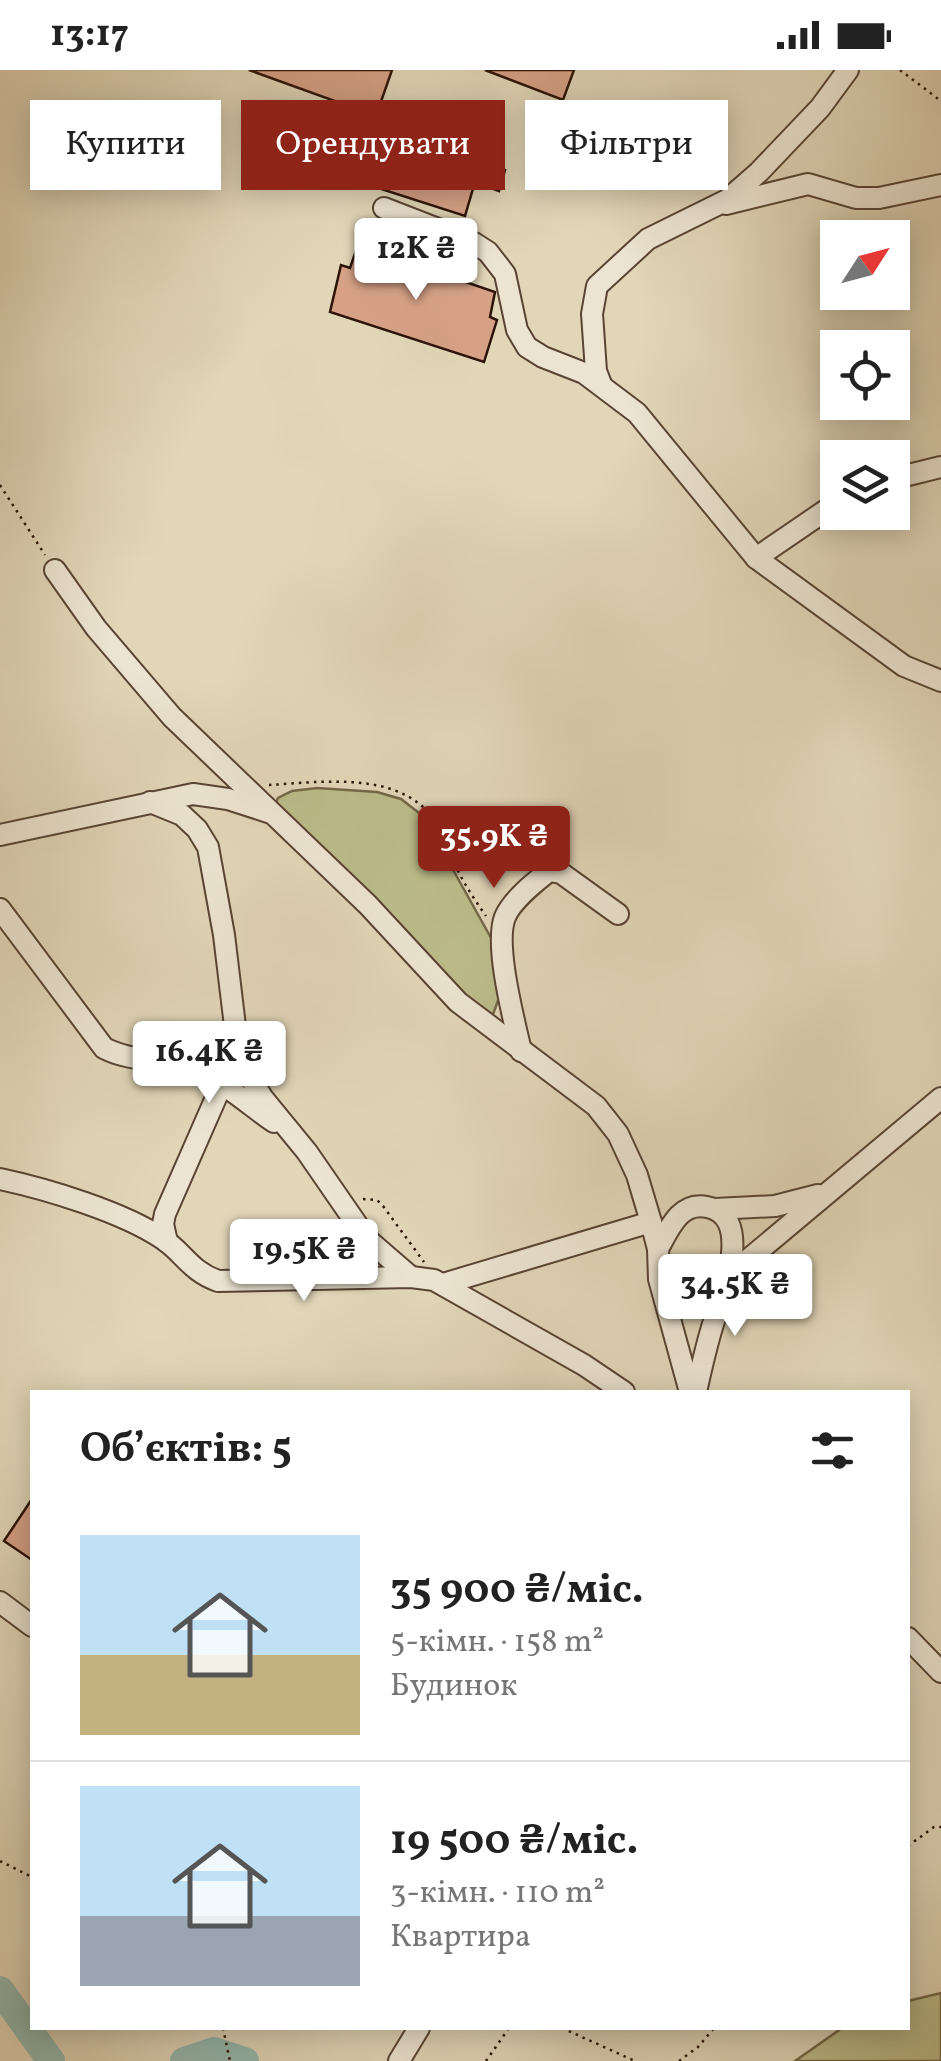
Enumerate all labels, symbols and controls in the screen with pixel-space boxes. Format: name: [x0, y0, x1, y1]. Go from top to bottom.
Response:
text: 13:17: [50, 9, 129, 62]
chip: Купити: [30, 100, 221, 190]
chip: Орендувати: [241, 100, 505, 190]
chip: Фільтри: [525, 100, 728, 190]
pin: 12K ₴: [346, 218, 486, 303]
north arrow: [820, 220, 910, 310]
map controls: [820, 220, 910, 530]
text: 12K ₴: [376, 228, 456, 272]
button: locate: [820, 330, 910, 420]
button: layers: [820, 440, 910, 530]
pin: 35.9K ₴: [402, 806, 586, 891]
text: 35.9K ₴: [440, 816, 548, 860]
pin: 16.4K ₴: [117, 1021, 301, 1106]
text: 16.4K ₴: [155, 1031, 263, 1075]
pin: 19.5K ₴: [212, 1219, 396, 1304]
text: 19.5K ₴: [252, 1229, 356, 1273]
pin: 34.5K ₴: [643, 1254, 827, 1339]
text: 34.5K ₴: [680, 1264, 790, 1308]
text: Об’єктів: 5: [80, 1421, 292, 1480]
icon: filters: [805, 1423, 860, 1478]
text: 35 900 ₴/міс.: [390, 1562, 644, 1621]
icon: home: [160, 1575, 280, 1695]
text: 5-кімн. · 158 m²: [390, 1621, 604, 1665]
text: Будинок: [390, 1665, 517, 1709]
text: 19 500 ₴/міс.: [390, 1813, 638, 1872]
icon: home: [160, 1826, 280, 1946]
text: 3-кімн. · 110 m²: [390, 1872, 605, 1916]
text: Квартира: [390, 1916, 531, 1960]

